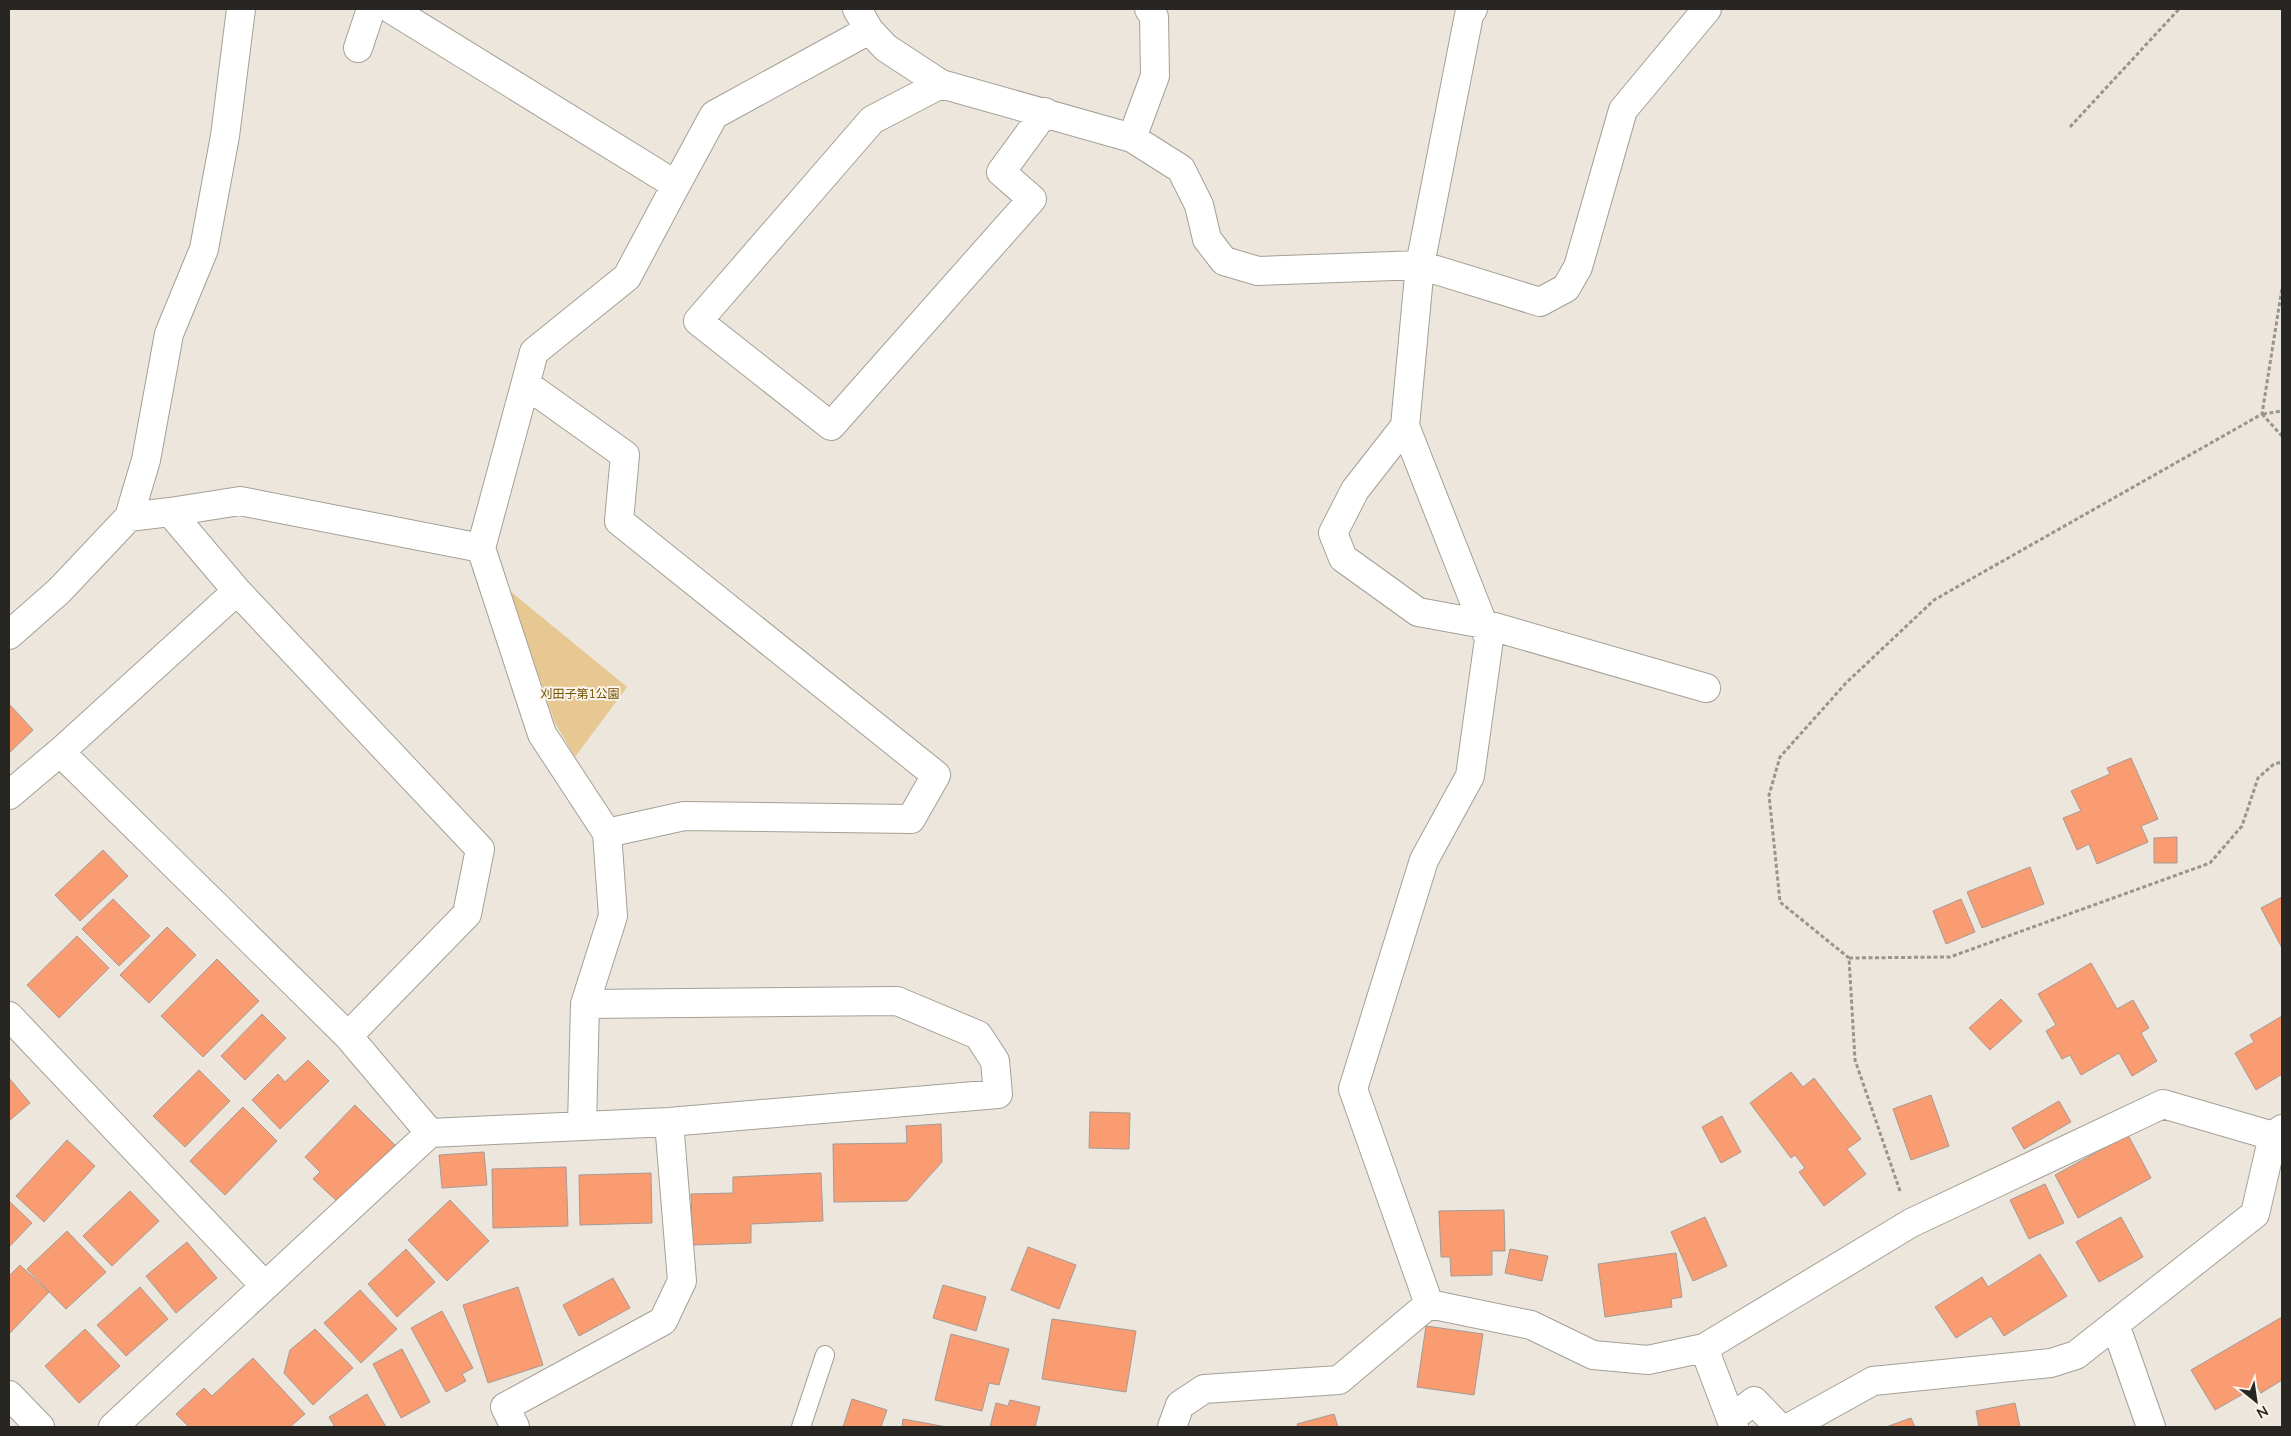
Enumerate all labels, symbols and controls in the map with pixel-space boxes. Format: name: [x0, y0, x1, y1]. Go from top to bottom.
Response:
park label: 刈田子第1公園: [540, 686, 620, 702]
north arrow: [2231, 1376, 2281, 1426]
text: N: [2253, 1401, 2272, 1423]

